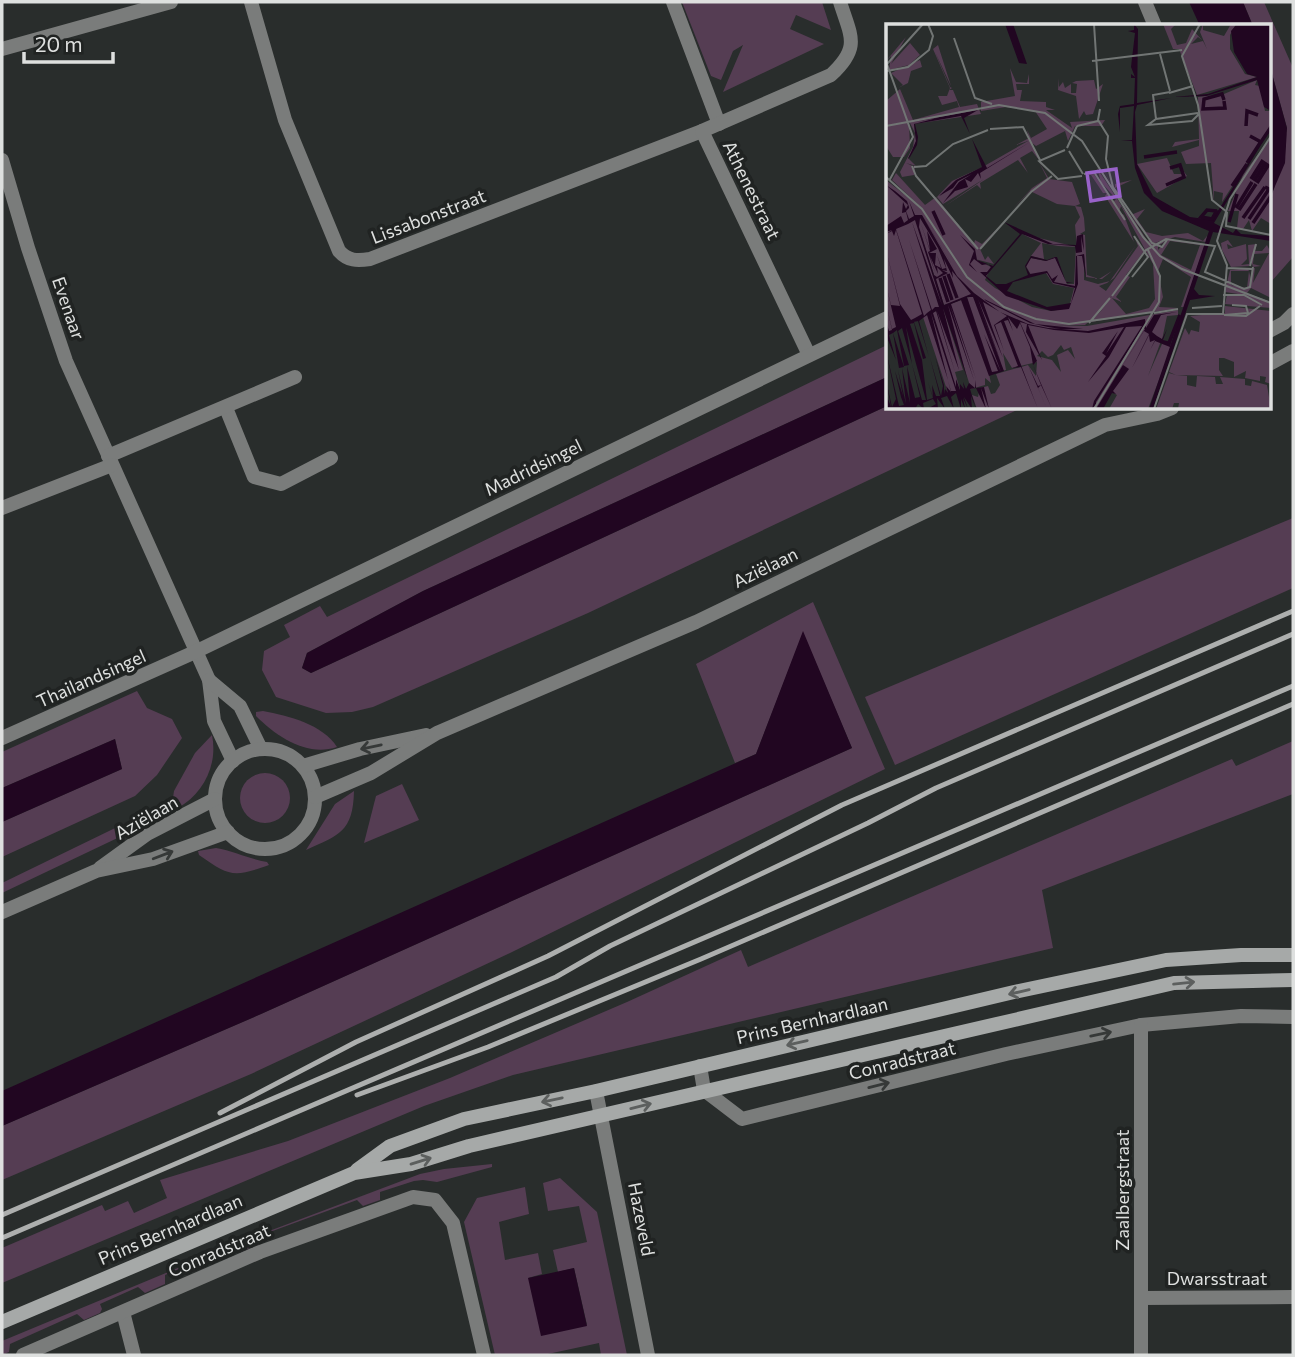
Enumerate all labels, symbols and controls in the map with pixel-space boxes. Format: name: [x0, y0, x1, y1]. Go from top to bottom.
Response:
scale bar: [24, 21, 114, 65]
inset map: [886, 24, 1270, 410]
text: 20 m: [35, 31, 83, 56]
street label: Athenestraat: [719, 137, 785, 243]
street label: Lissabonstraat: [367, 184, 489, 248]
street label: Evenaar: [48, 274, 90, 342]
street label: Madridsingel: [481, 434, 585, 500]
street label: Aziëlaan: [729, 542, 801, 592]
street label: Thailandsingel: [33, 644, 149, 712]
one-way arrow: [360, 740, 383, 754]
street label: Aziëlaan: [111, 790, 181, 844]
one-way arrow: [151, 848, 173, 861]
one-way arrow: [1172, 976, 1194, 989]
one-way arrow: [1008, 985, 1031, 999]
street label: Prins Bernhardlaan: [734, 992, 890, 1048]
one-way arrow: [1089, 1026, 1112, 1040]
street label: Conradstraat: [846, 1036, 958, 1084]
one-way arrow: [786, 1037, 809, 1051]
one-way arrow: [867, 1078, 890, 1091]
one-way arrow: [541, 1094, 564, 1107]
one-way arrow: [629, 1099, 652, 1112]
street label: Zaalbergstraat: [1111, 1129, 1133, 1251]
one-way arrow: [409, 1153, 431, 1166]
street label: Hazeveld: [624, 1180, 660, 1258]
street label: Prins Bernhardlaan: [95, 1189, 245, 1269]
street label: Conradstraat: [165, 1219, 273, 1281]
street label: Dwarsstraat: [1167, 1267, 1267, 1289]

